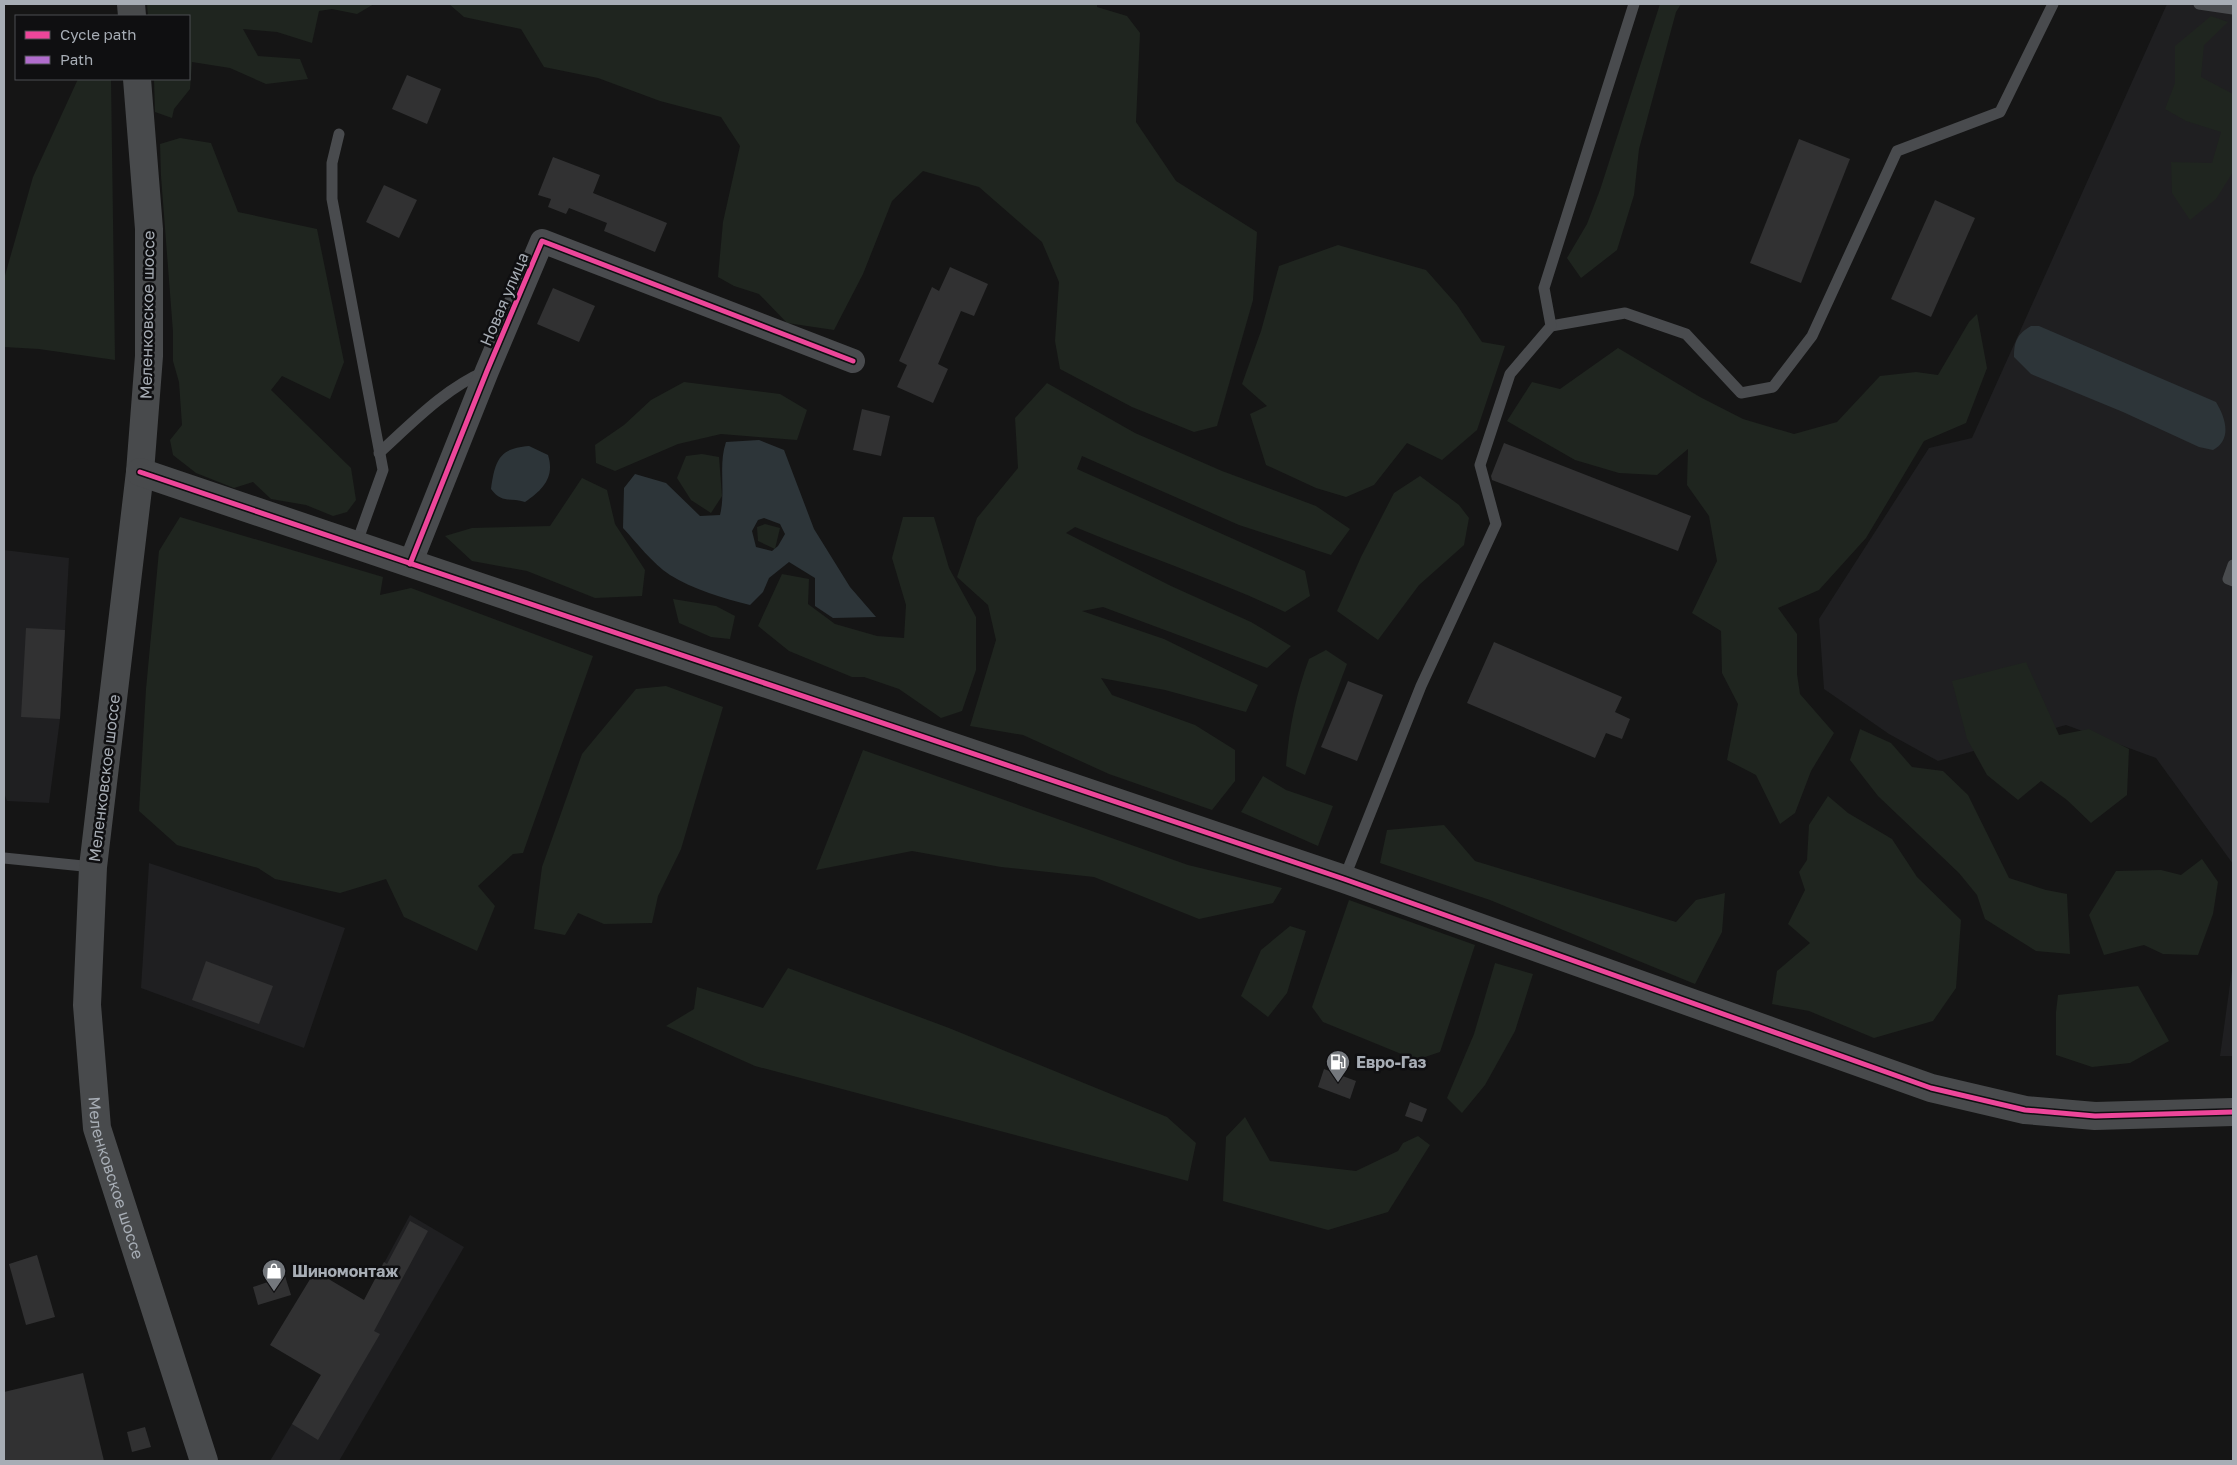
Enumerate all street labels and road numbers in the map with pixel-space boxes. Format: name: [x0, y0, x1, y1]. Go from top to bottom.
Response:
street label: Меленковское шоссе: [136, 231, 158, 399]
street label: Новая улица: [475, 249, 533, 349]
street label: Меленковское шоссе: [84, 693, 124, 863]
street label: Меленковское шоссе: [84, 1096, 148, 1262]

